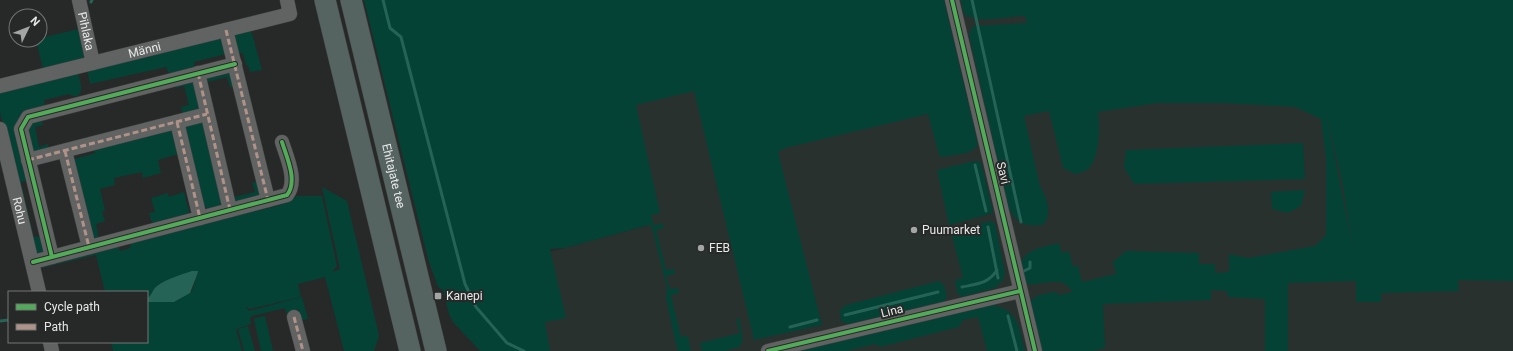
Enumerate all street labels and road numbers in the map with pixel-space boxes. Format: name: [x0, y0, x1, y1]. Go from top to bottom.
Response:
street label: Pihlaka: [75, 11, 97, 52]
street label: Männi: [127, 39, 162, 61]
street label: Ehitajate tee: [379, 142, 408, 210]
street label: Savi: [994, 161, 1012, 186]
street label: Rohu: [10, 196, 30, 226]
street label: Lina: [879, 301, 905, 321]

